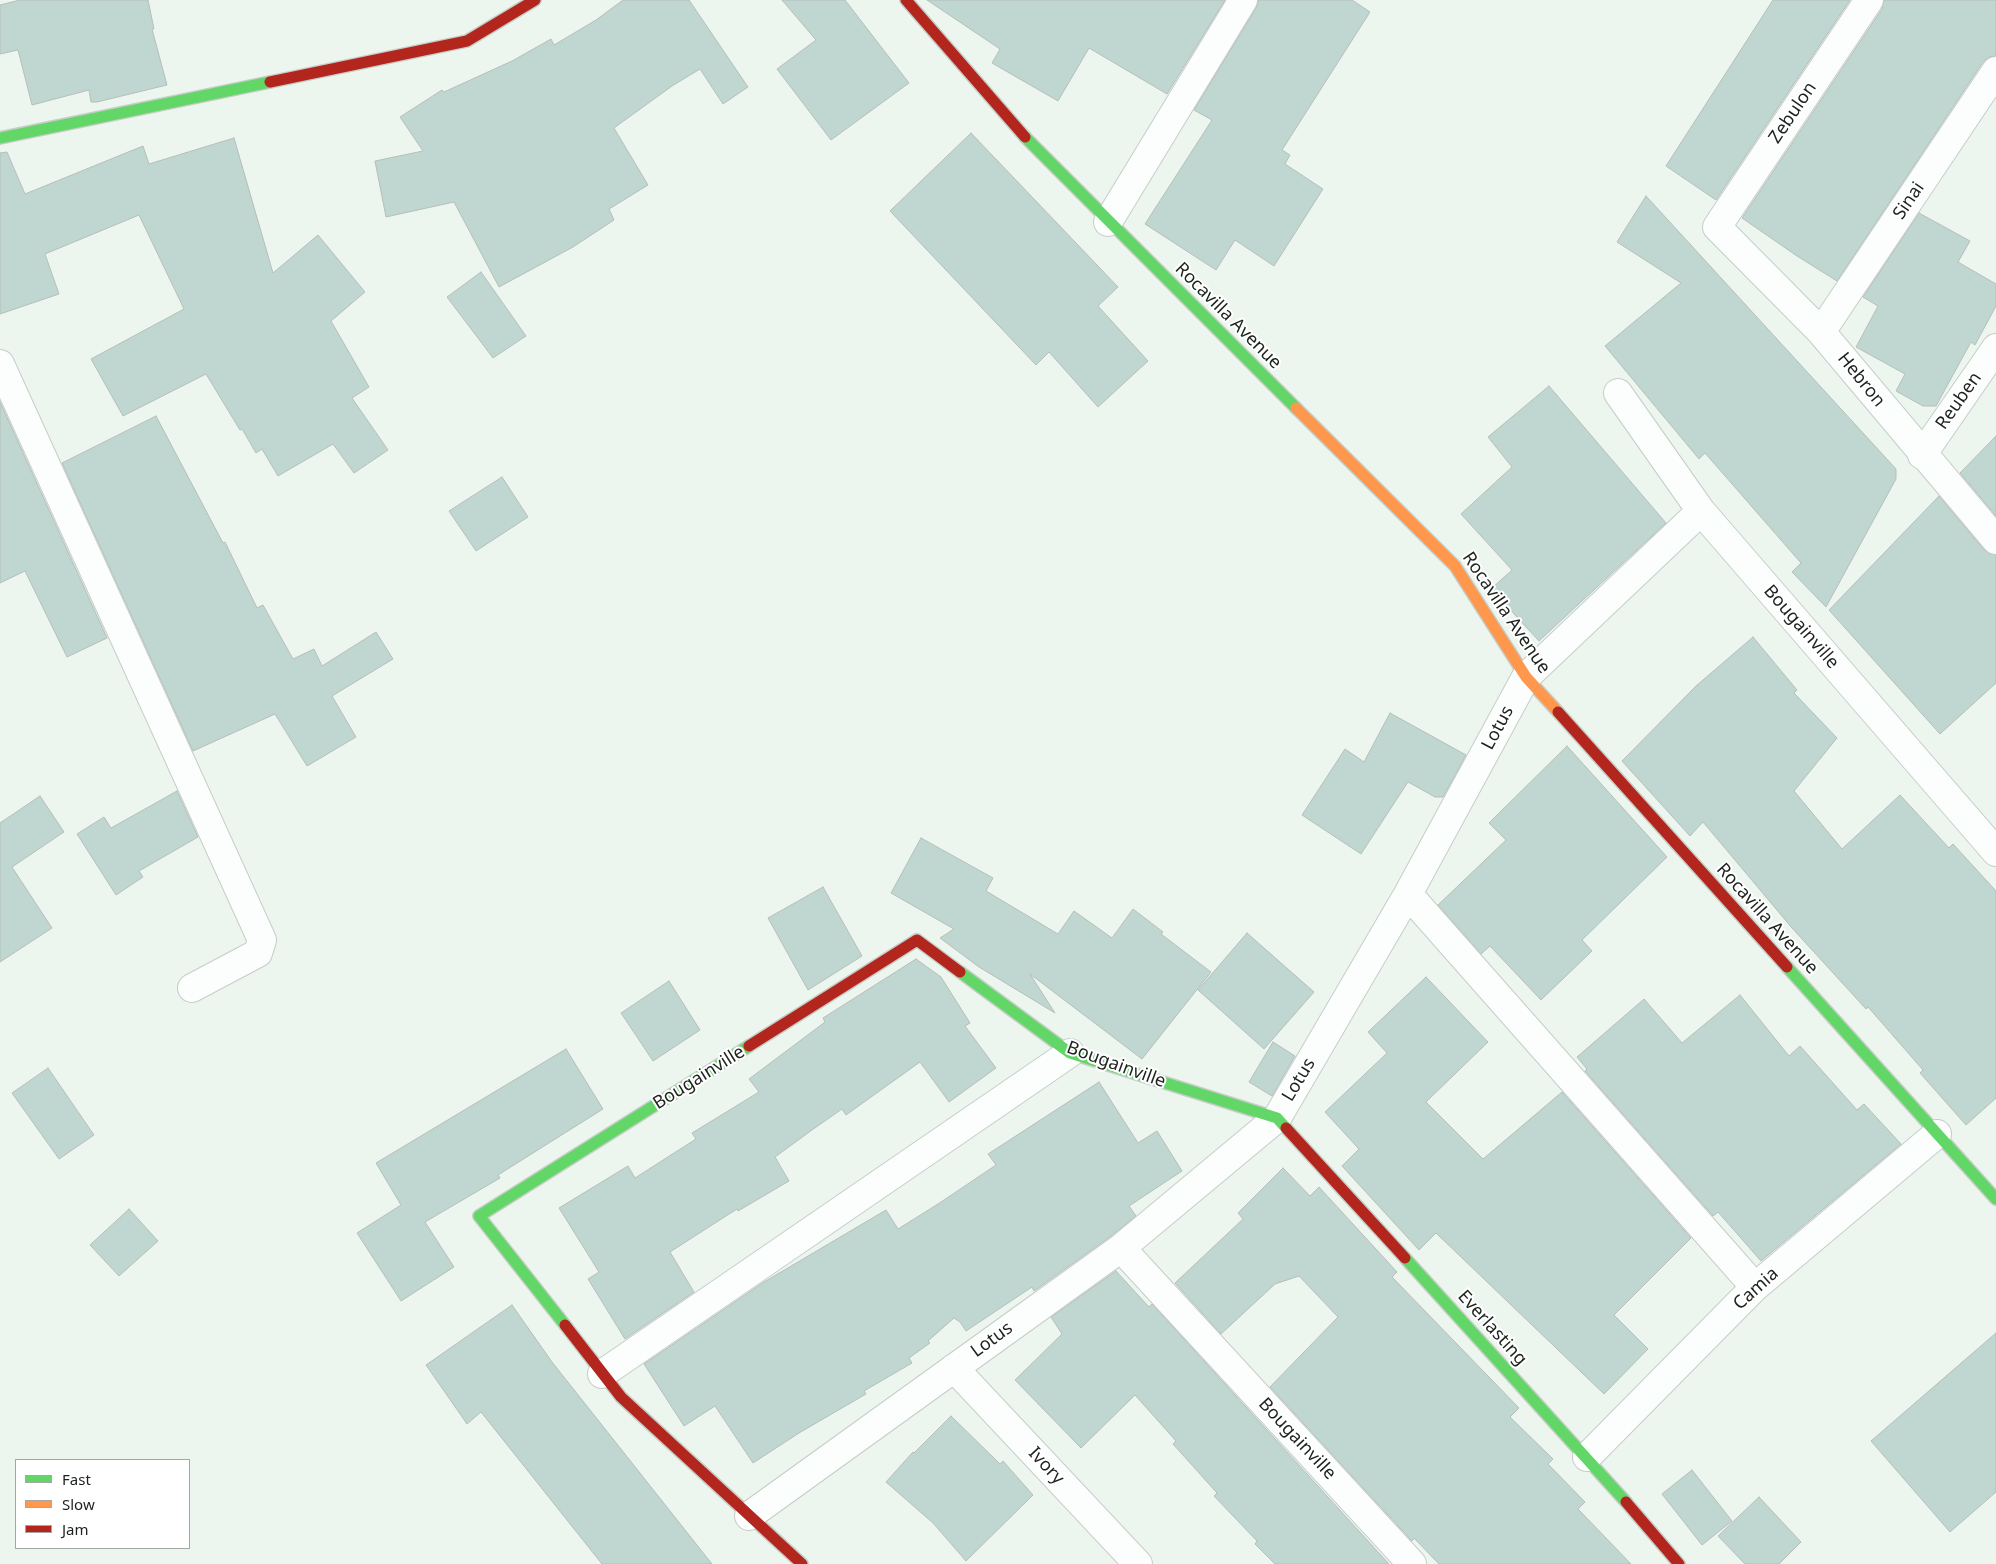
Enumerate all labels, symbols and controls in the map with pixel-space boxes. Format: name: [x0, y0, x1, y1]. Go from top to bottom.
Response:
street label: Zebulon: [1765, 78, 1821, 148]
street label: Sinai: [1889, 178, 1929, 224]
street label: Rocavilla Avenue: [1170, 258, 1286, 374]
street label: Hebron: [1833, 348, 1889, 412]
street label: Reuben: [1932, 368, 1986, 434]
street label: Rocavilla Avenue: [1457, 548, 1555, 678]
street label: Bougainville: [1759, 581, 1843, 673]
street label: Lotus: [1478, 702, 1518, 754]
street label: Rocavilla Avenue: [1712, 859, 1822, 979]
street label: Bougainville: [1063, 1037, 1169, 1093]
street label: Bougainville: [649, 1041, 749, 1115]
street label: Lotus: [1278, 1054, 1320, 1106]
street label: Camia: [1729, 1263, 1783, 1315]
street label: Everlasting: [1453, 1286, 1531, 1370]
street label: Lotus: [967, 1318, 1017, 1362]
street label: Bougainville: [1254, 1394, 1340, 1484]
street label: Ivory: [1024, 1443, 1068, 1489]
legend: [15, 1459, 190, 1549]
text: Fast: [62, 1469, 91, 1489]
text: Slow: [62, 1494, 95, 1514]
text: Jam: [62, 1519, 89, 1539]

